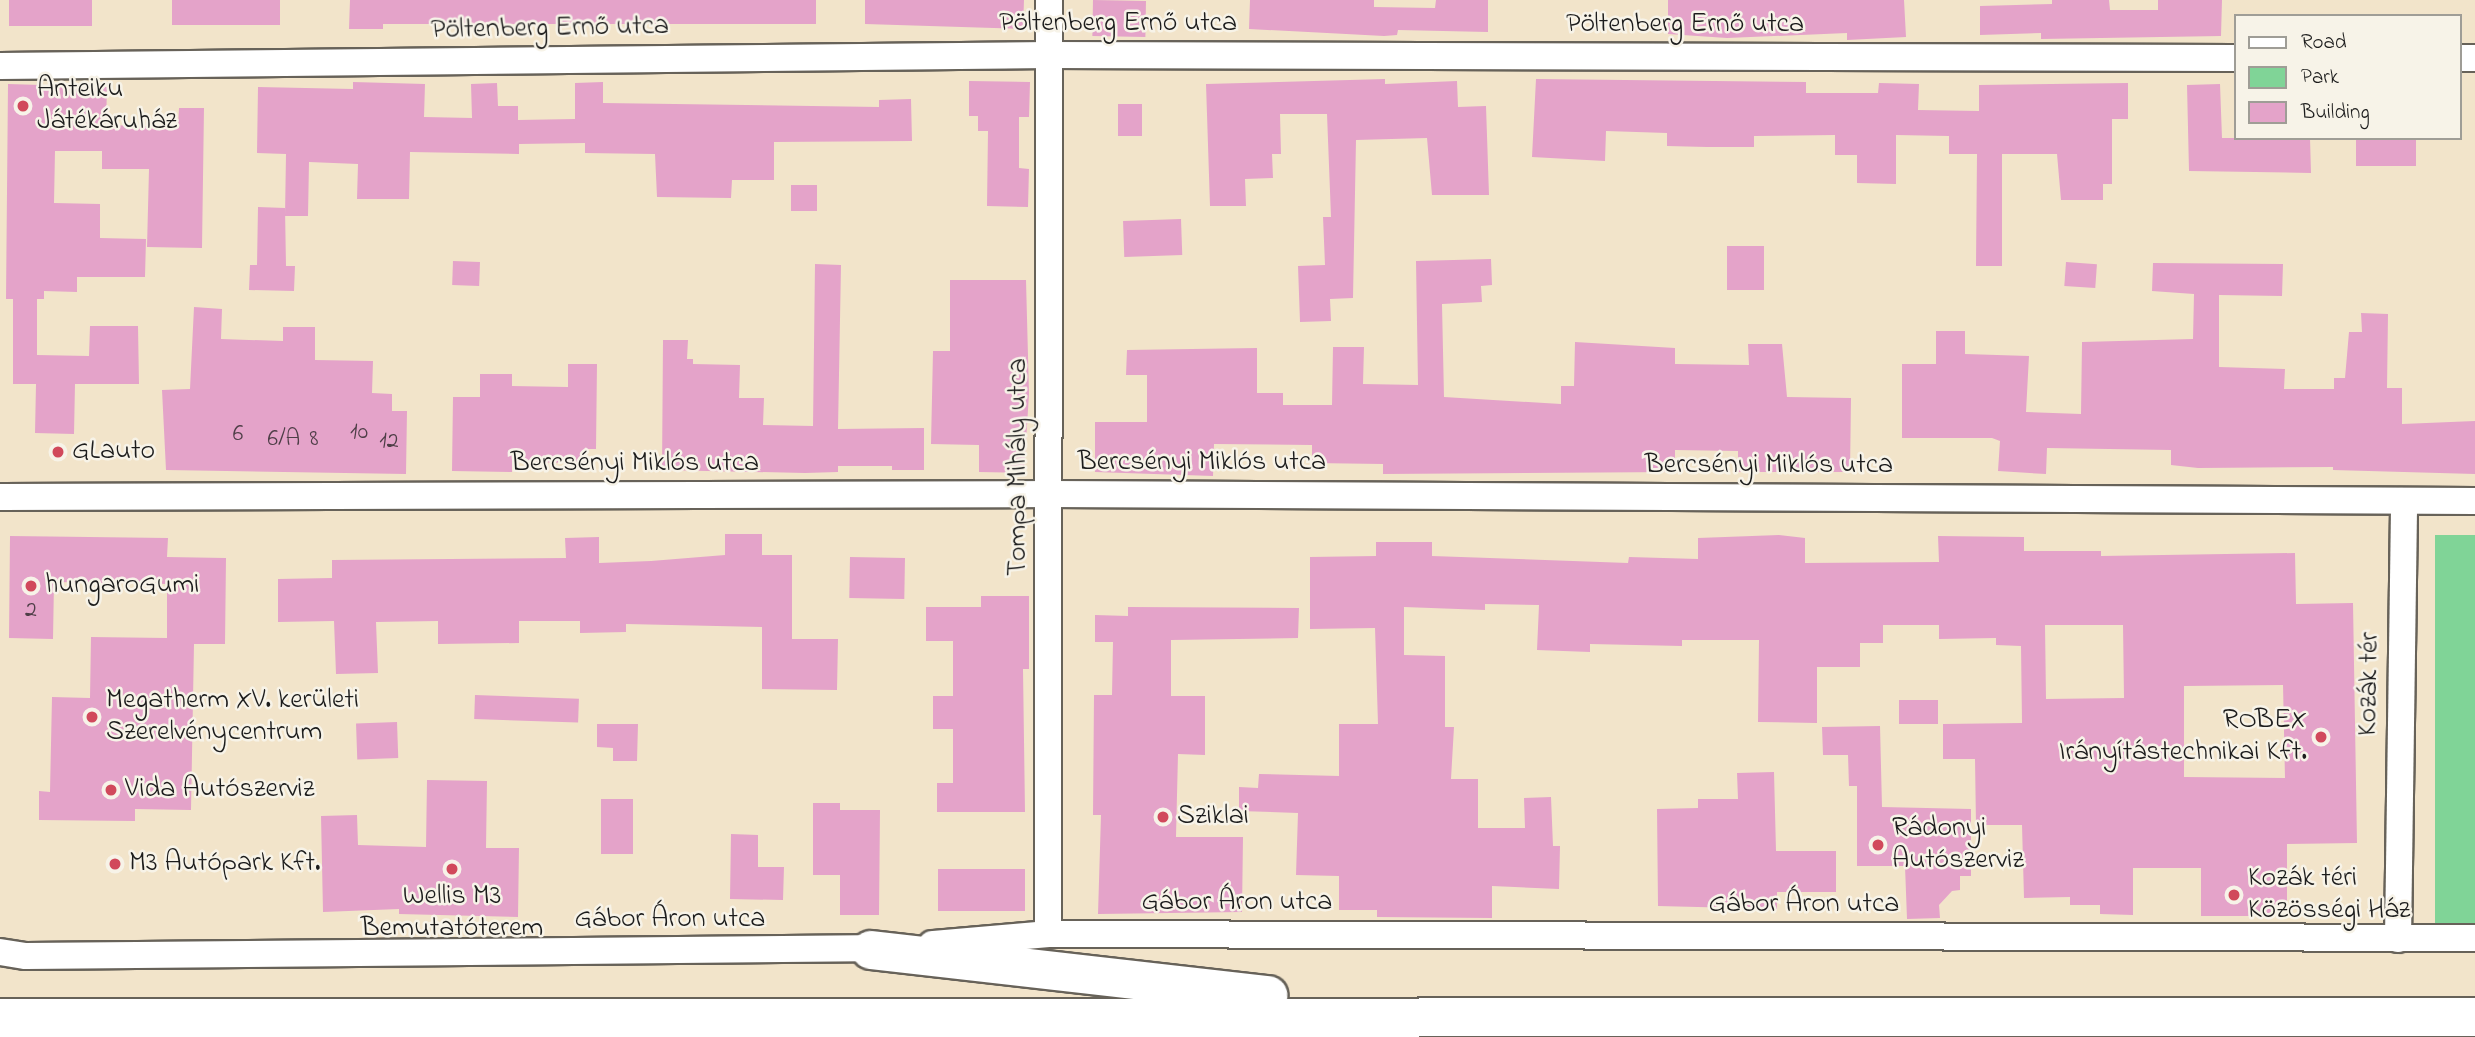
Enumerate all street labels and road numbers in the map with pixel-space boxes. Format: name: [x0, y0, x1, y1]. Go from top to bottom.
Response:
street label: Pöltenberg Ernő utca: [999, 7, 1237, 41]
street label: Pöltenberg Ernő utca: [1566, 8, 1804, 42]
street label: Pöltenberg Ernő utca: [431, 10, 669, 48]
street label: Tompa Mihály utca: [1002, 358, 1036, 576]
street label: Bercsényi Miklós utca: [1078, 446, 1326, 480]
street label: Bercsényi Miklós utca: [511, 447, 759, 481]
street label: Bercsényi Miklós utca: [1645, 449, 1893, 483]
street label: Kozák tér: [2352, 632, 2388, 736]
street label: Gábor Áron utca: [1142, 886, 1332, 920]
street label: Gábor Áron utca: [1709, 888, 1899, 922]
street label: Gábor Áron utca: [575, 903, 765, 937]

